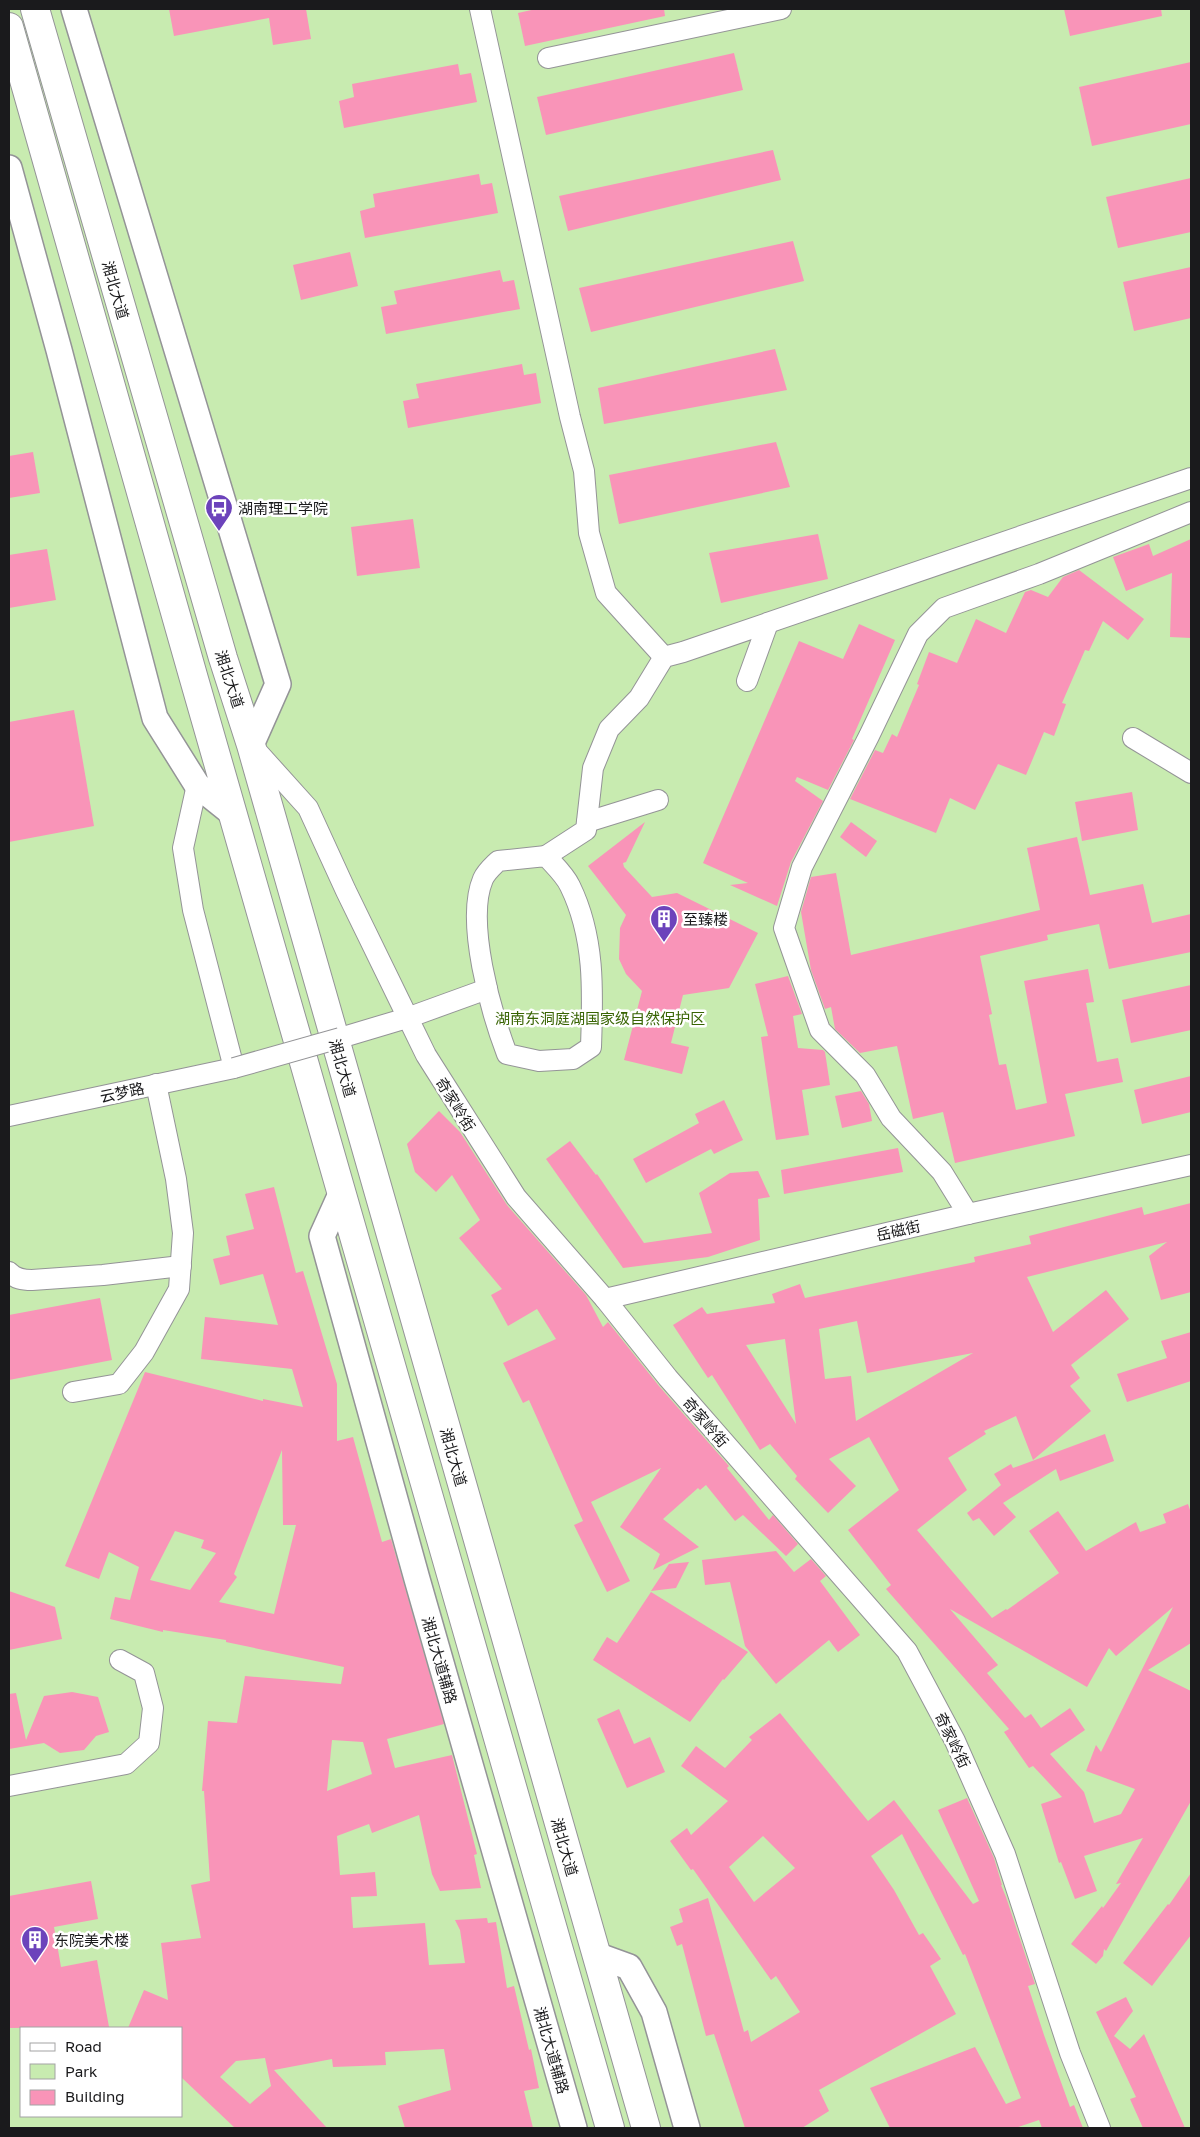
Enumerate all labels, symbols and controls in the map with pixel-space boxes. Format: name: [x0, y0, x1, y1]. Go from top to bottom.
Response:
street label: 湘北大道: [99, 259, 133, 321]
bus stop icon: 湖南理工学院: [204, 493, 234, 532]
place label: 湖南理工学院: [238, 499, 328, 517]
street label: 湘北大道: [212, 648, 248, 710]
building icon: 至臻楼: [649, 904, 679, 943]
place label: 至臻楼: [683, 910, 728, 928]
park label: 湖南东洞庭湖国家级自然保护区: [495, 1009, 705, 1027]
street label: 湘北大道: [326, 1037, 360, 1099]
street label: 奇家岭街: [432, 1074, 480, 1134]
street label: 云梦路: [98, 1079, 146, 1105]
street label: 岳磁街: [874, 1216, 922, 1244]
street label: 奇家岭街: [680, 1393, 732, 1451]
street label: 湘北大道: [437, 1426, 471, 1488]
street label: 湘北大道辅路: [419, 1614, 461, 1706]
street label: 奇家岭街: [932, 1709, 974, 1771]
street label: 湘北大道: [548, 1816, 582, 1878]
building icon: 东院美术楼: [20, 1925, 50, 1964]
place label: 东院美术楼: [54, 1931, 129, 1949]
street label: 湘北大道辅路: [531, 2004, 573, 2096]
legend: [20, 2027, 182, 2117]
text: Road: [65, 2037, 102, 2055]
text: Park: [65, 2062, 98, 2080]
text: Building: [65, 2087, 125, 2105]

